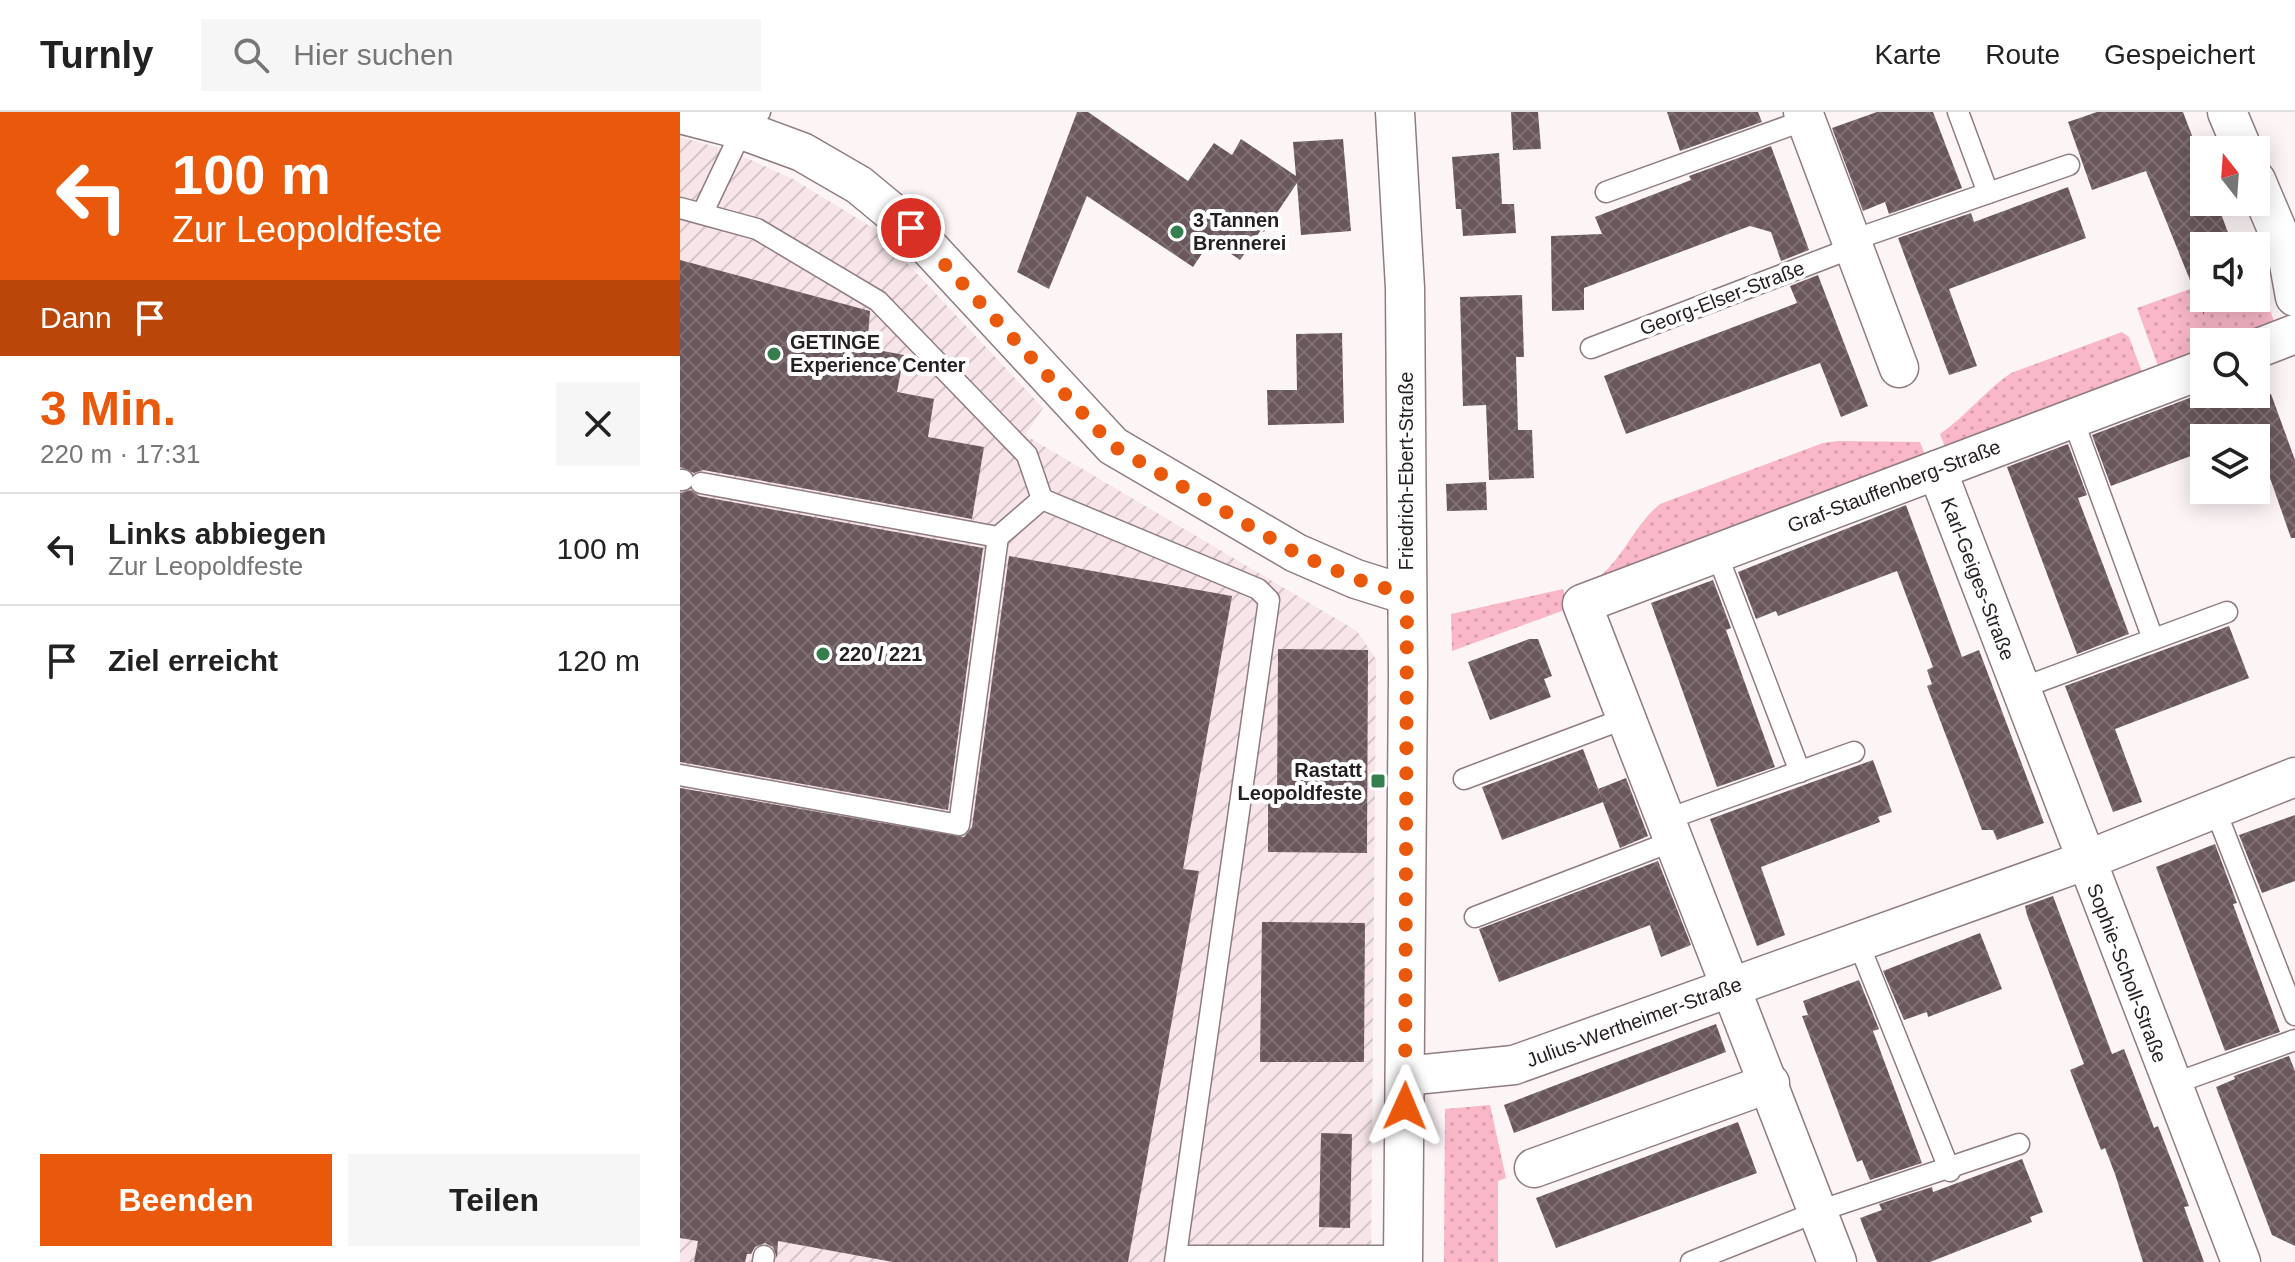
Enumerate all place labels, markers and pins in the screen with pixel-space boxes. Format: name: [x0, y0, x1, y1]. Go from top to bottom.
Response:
pin: [877, 194, 945, 262]
place label: 3 Tannen Brennerei: [1193, 209, 1286, 254]
marker: 3 Tannen Brennerei: [1168, 223, 1186, 241]
place label: GETINGE Experience Center: [790, 331, 966, 376]
marker: GETINGE Experience Center: [765, 345, 783, 363]
place label: 220 / 221: [839, 643, 922, 665]
marker: 220 / 221: [814, 645, 832, 663]
place label: Rastatt Leopoldfeste: [1238, 759, 1362, 804]
marker: Rastatt Leopoldfeste: [1369, 772, 1387, 790]

